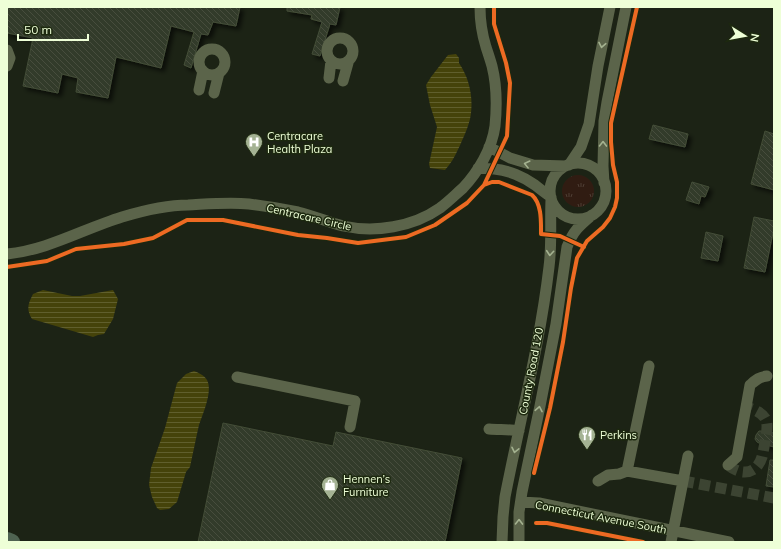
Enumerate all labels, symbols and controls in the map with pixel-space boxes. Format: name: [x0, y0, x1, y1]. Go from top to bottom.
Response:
scale bar: [18, 16, 88, 42]
north arrow: [725, 16, 765, 56]
text: 50 m: [24, 22, 52, 37]
text: N: [747, 32, 762, 43]
one-way arrow: [598, 42, 606, 48]
place label: Centracare Health Plaza: [267, 129, 332, 156]
hospital icon: Centracare Health Plaza: [244, 132, 264, 157]
one-way arrow: [599, 141, 607, 147]
one-way arrow: [524, 160, 531, 168]
street label: Centracare Circle: [265, 200, 353, 234]
one-way arrow: [546, 250, 555, 256]
street label: County Road 120: [516, 326, 546, 416]
one-way arrow: [535, 406, 543, 412]
restaurant icon: Perkins: [577, 425, 597, 450]
place label: Perkins: [600, 428, 637, 442]
one-way arrow: [512, 447, 520, 453]
place label: Hennen’s Furniture: [343, 472, 390, 499]
shop icon: Hennen’s Furniture: [320, 475, 340, 500]
street label: Connecticut Avenue South: [534, 497, 668, 537]
one-way arrow: [515, 519, 523, 525]

